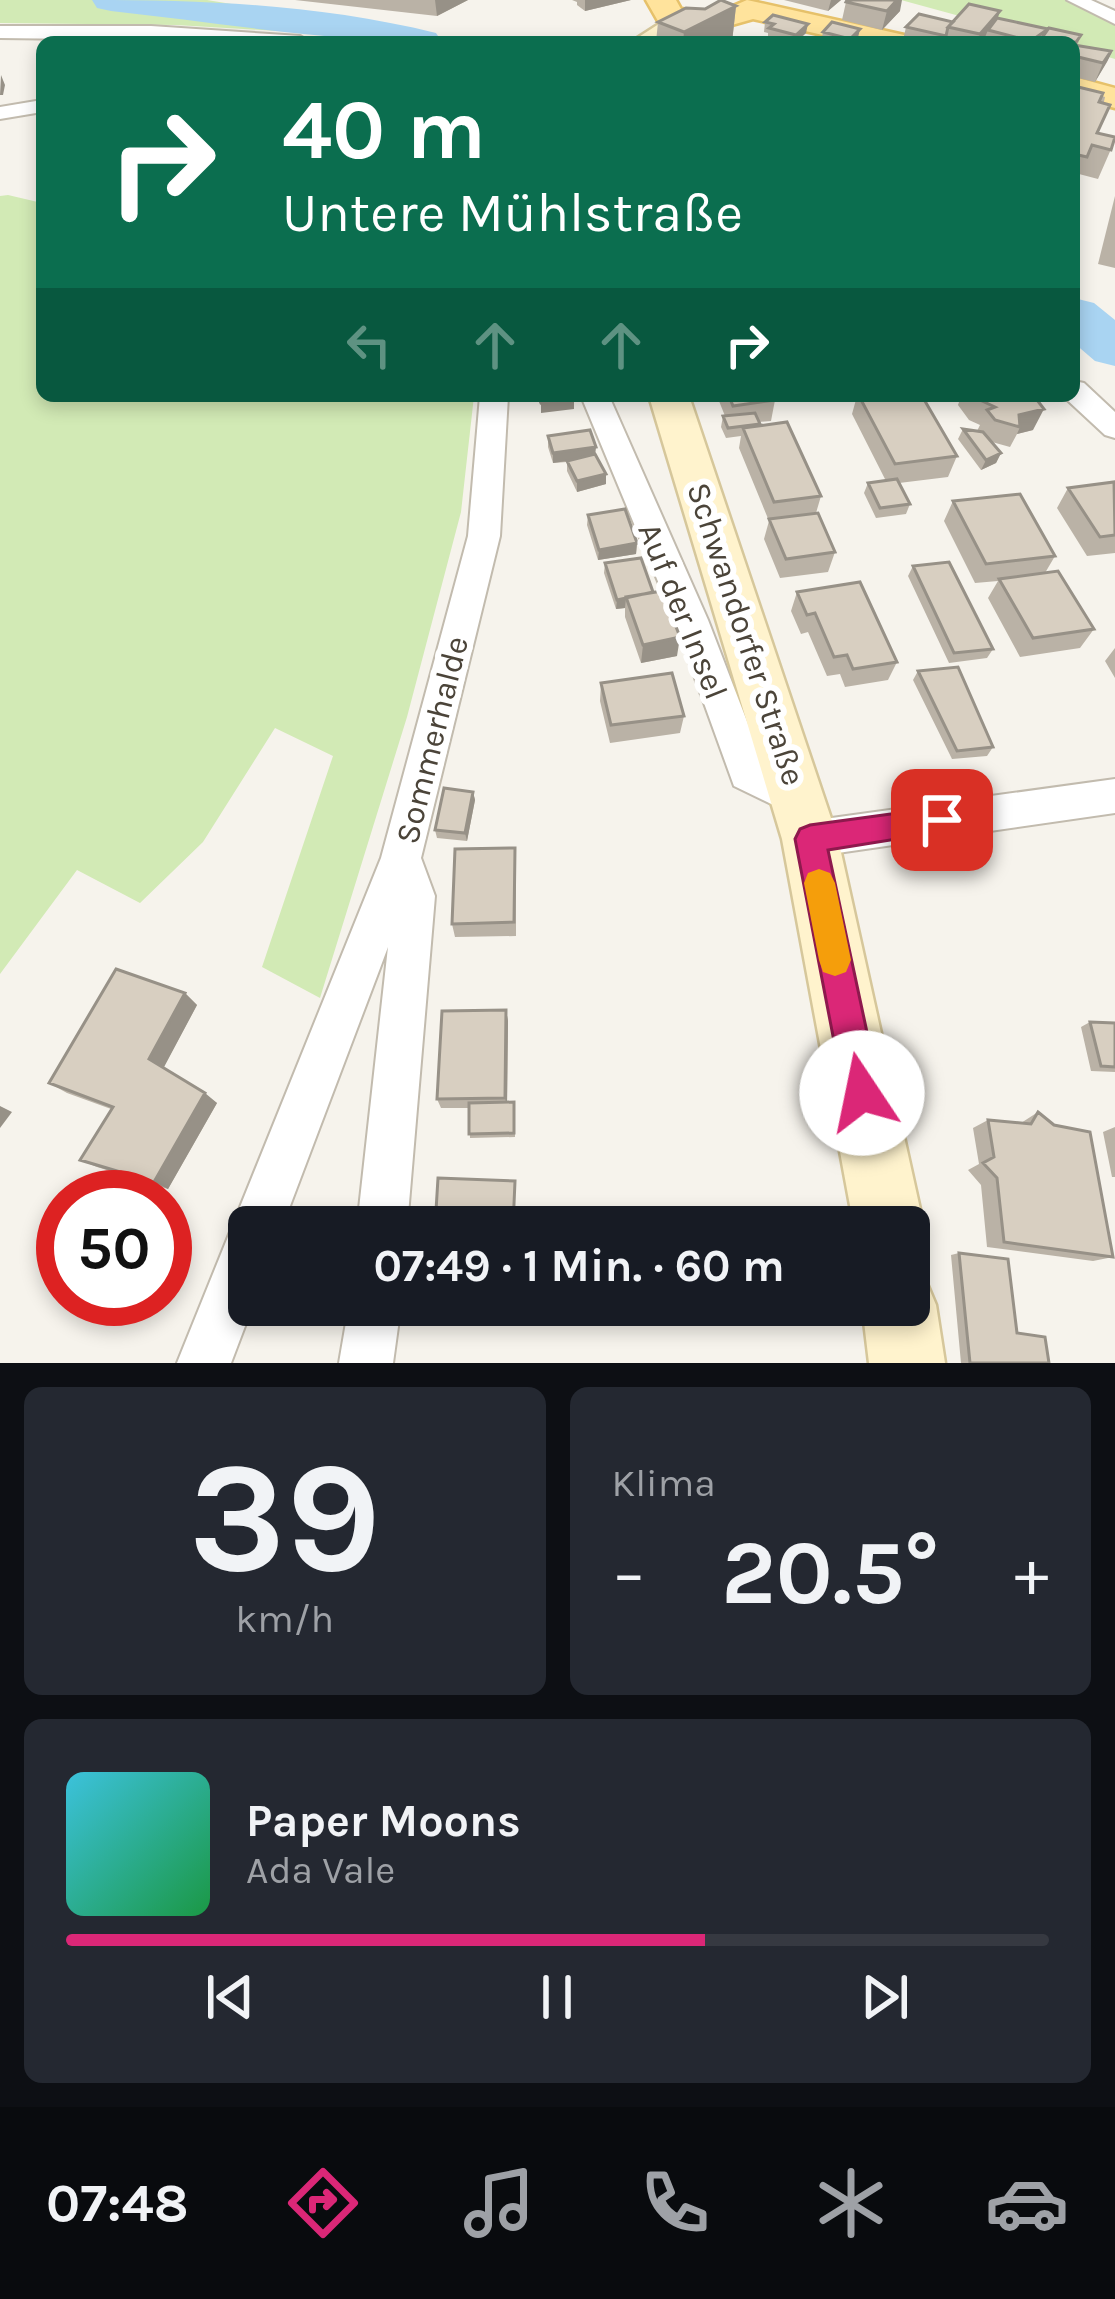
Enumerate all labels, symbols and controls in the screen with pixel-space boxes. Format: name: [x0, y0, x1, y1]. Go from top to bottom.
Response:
text: 40 m: [282, 81, 486, 179]
icon: right: [84, 84, 240, 240]
text: Untere Mühlstraße: [282, 181, 743, 245]
icon: left: [336, 312, 402, 378]
icon: ahead: [462, 312, 528, 378]
icon: ahead: [588, 312, 654, 378]
icon: right: [714, 312, 780, 378]
street label: Schwandorfer Straße: [679, 478, 813, 790]
street label: Auf der Insel: [630, 517, 736, 705]
street label: Sommerhalde: [388, 632, 476, 848]
pin: [891, 769, 993, 871]
icon: arrive: [909, 787, 975, 853]
position arrow: [799, 1030, 925, 1156]
speed limit sign: 50: [36, 1170, 192, 1326]
text: 07:49 · 1 Min. · 60 m: [373, 1240, 785, 1292]
text: 39: [189, 1427, 381, 1609]
text: Klima: [612, 1460, 716, 1506]
text: 20.5°: [721, 1520, 939, 1626]
text: −: [612, 1534, 646, 1612]
text: +: [1014, 1534, 1049, 1612]
text: km/h: [235, 1596, 334, 1642]
text: Paper Moons: [246, 1795, 521, 1847]
text: Ada Vale: [246, 1847, 395, 1893]
icon: previous: [197, 1964, 263, 2030]
icon: pause: [524, 1964, 590, 2030]
icon: next: [852, 1964, 918, 2030]
icon: directions: [281, 2161, 365, 2245]
icon: music: [457, 2161, 541, 2245]
icon: phone: [633, 2161, 717, 2245]
icon: climate: [809, 2161, 893, 2245]
icon: car: [985, 2161, 1069, 2245]
text: 07:48: [46, 2171, 189, 2235]

